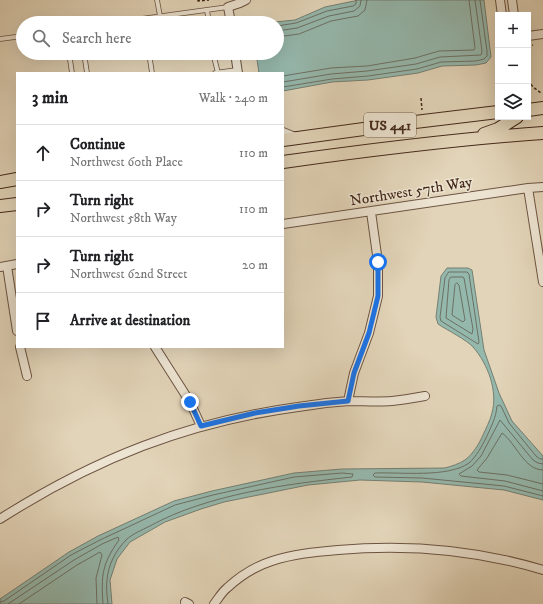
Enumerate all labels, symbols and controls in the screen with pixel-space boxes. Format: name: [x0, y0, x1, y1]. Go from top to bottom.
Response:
map controls: [495, 12, 531, 120]
button: +: [495, 12, 531, 48]
search box: [16, 16, 284, 60]
icon: search: [30, 27, 52, 49]
text: Search here: [62, 29, 131, 48]
button: −: [495, 48, 531, 84]
button: layers: [495, 84, 531, 120]
text: 3 min: [32, 87, 68, 109]
text: Walk · 240 m: [199, 90, 268, 106]
road number: US 441: [364, 113, 416, 137]
text: Continue: [70, 135, 125, 154]
icon: ahead: [32, 142, 54, 164]
text: 110 m: [239, 145, 268, 161]
text: Northwest 60th Place: [70, 154, 183, 170]
street label: Northwest 57th Way: [348, 172, 475, 211]
text: Turn right: [70, 191, 133, 210]
icon: right: [32, 198, 54, 220]
text: 110 m: [239, 201, 268, 217]
text: Northwest 58th Way: [70, 210, 177, 226]
text: Turn right: [70, 247, 133, 266]
route start: [369, 253, 387, 271]
icon: right: [32, 254, 54, 276]
text: 20 m: [242, 257, 268, 273]
text: Northwest 62nd Street: [70, 266, 187, 282]
icon: arrive: [32, 310, 54, 332]
text: Arrive at destination: [70, 311, 190, 330]
route end: [181, 393, 199, 411]

